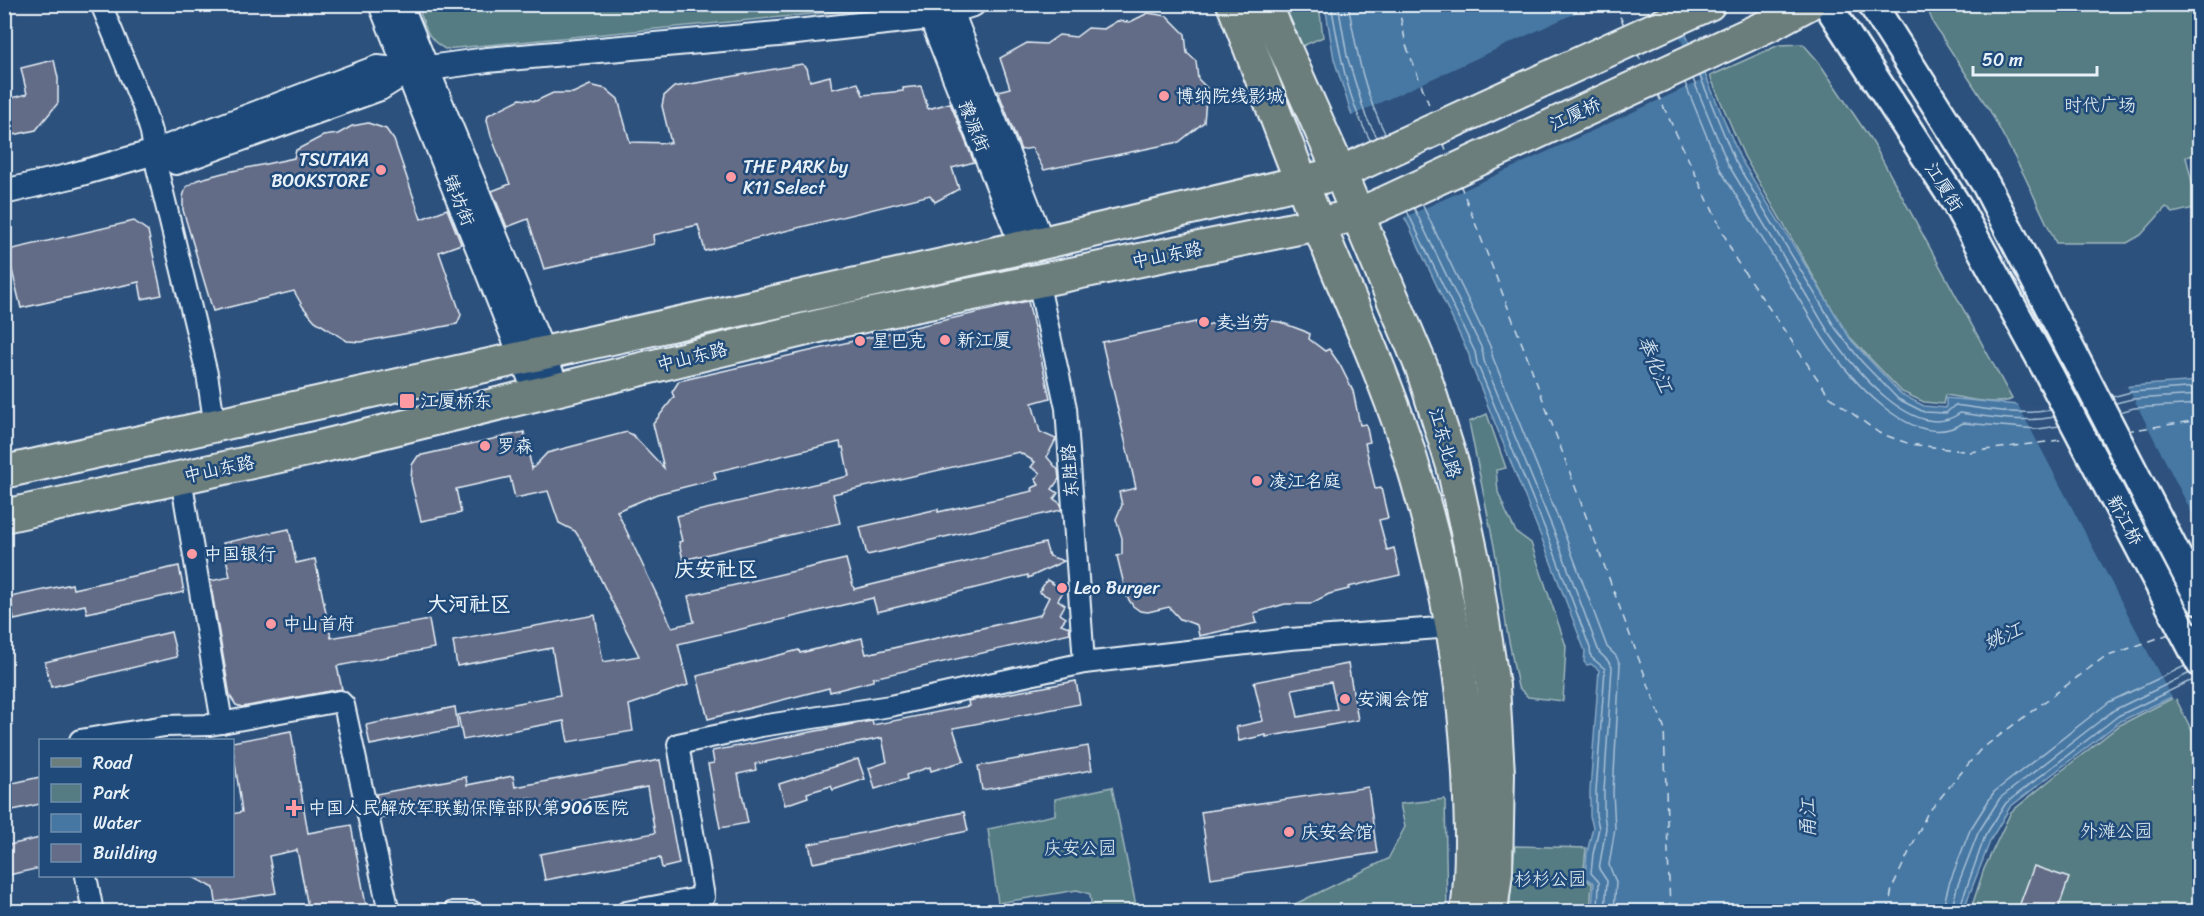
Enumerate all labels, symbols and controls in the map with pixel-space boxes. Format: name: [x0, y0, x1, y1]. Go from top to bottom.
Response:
scale bar: [1973, 39, 2098, 77]
text: 50 m: [1982, 44, 2023, 76]
place label: 博纳院线影城: [1176, 80, 1284, 112]
street label: 江厦桥: [1544, 88, 1606, 140]
marker: 博纳院线影城: [1157, 89, 1171, 103]
park label: 时代广场: [2064, 89, 2136, 121]
street label: 豫源街: [949, 95, 999, 157]
place label: TSUTAYA BOOKSTORE: [271, 144, 370, 197]
place label: THE PARK by K11 Select: [743, 151, 849, 204]
street label: 江厦街: [1916, 156, 1972, 218]
marker: TSUTAYA BOOKSTORE: [374, 163, 388, 177]
street label: 铸坊街: [434, 169, 484, 231]
marker: THE PARK by K11 Select: [724, 170, 738, 184]
street label: 中山东路: [1129, 232, 1205, 278]
place label: 麦当劳: [1216, 306, 1270, 338]
marker: 麦当劳: [1197, 315, 1211, 329]
place label: 新江厦: [957, 324, 1011, 356]
place label: 星巴克: [872, 325, 926, 357]
water label: 奉化江: [1627, 330, 1683, 399]
street label: 中山东路: [653, 333, 731, 381]
marker: 新江厦: [938, 333, 952, 347]
marker: 星巴克: [853, 334, 867, 348]
place label: 江厦桥东: [420, 385, 492, 417]
marker: 江厦桥东: [398, 392, 416, 410]
street label: 江东北路: [1420, 404, 1470, 482]
place label: 罗森: [497, 430, 533, 462]
marker: 罗森: [478, 439, 492, 453]
street label: 东胜路: [1052, 443, 1088, 499]
street label: 中山东路: [180, 446, 258, 492]
place label: 凌江名庭: [1269, 465, 1341, 497]
marker: 凌江名庭: [1250, 474, 1264, 488]
street label: 新江桥: [2098, 489, 2152, 551]
place label: 中国银行: [204, 538, 276, 570]
marker: 中国银行: [185, 547, 199, 561]
district label: 庆安社区: [674, 550, 758, 588]
place label: Leo Burger: [1074, 572, 1161, 604]
marker: Leo Burger: [1055, 581, 1069, 595]
district label: 大河社区: [427, 585, 511, 623]
place label: 中山首府: [283, 608, 355, 640]
water label: 姚江: [1978, 611, 2029, 660]
marker: 中山首府: [264, 617, 278, 631]
place label: 安澜会馆: [1357, 683, 1429, 715]
marker: 安澜会馆: [1338, 692, 1352, 706]
legend: [39, 739, 234, 877]
text: Road: [93, 747, 133, 779]
text: Park: [93, 777, 130, 809]
place label: 中国人民解放军联勤保障部队第906医院: [308, 792, 629, 824]
water label: 甬江: [1790, 797, 1826, 838]
marker: 中国人民解放军联勤保障部队第906医院: [285, 799, 303, 817]
text: Water: [93, 807, 142, 839]
park label: 外滩公园: [2080, 815, 2152, 847]
place label: 庆安会馆: [1301, 816, 1373, 848]
marker: 庆安会馆: [1282, 825, 1296, 839]
park label: 庆安公园: [1044, 832, 1116, 864]
text: Building: [93, 837, 157, 869]
park label: 杉杉公园: [1514, 863, 1586, 895]

